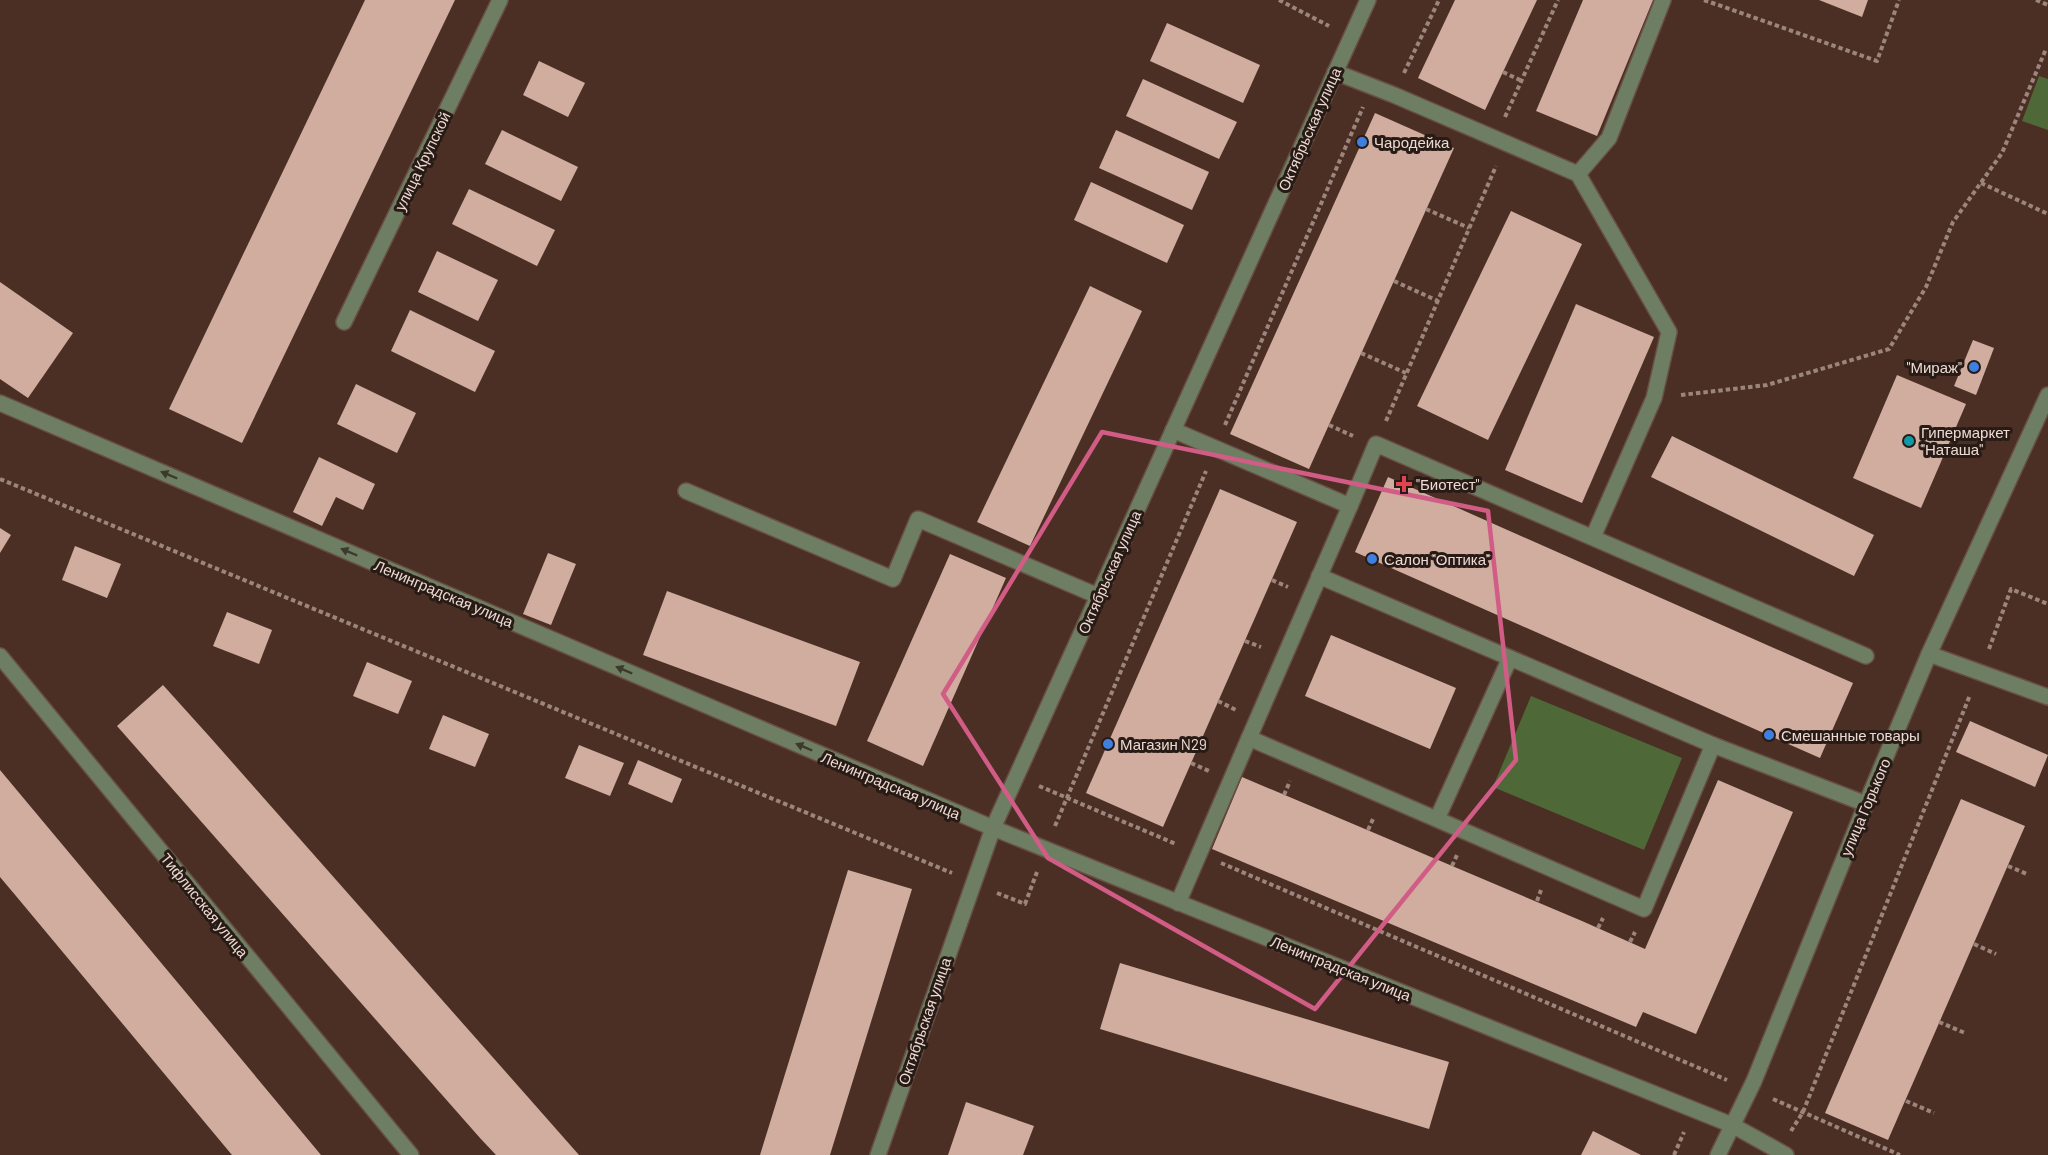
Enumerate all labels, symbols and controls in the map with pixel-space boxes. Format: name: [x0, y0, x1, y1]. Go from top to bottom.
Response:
street label: Октябрьская улица: [1274, 64, 1345, 194]
street label: улица Крупской: [390, 109, 454, 213]
place label: Чародейка: [1374, 133, 1450, 151]
marker: Чародейка: [1355, 135, 1369, 149]
place label: "Мираж": [1907, 358, 1962, 376]
marker: "Мираж": [1967, 360, 1981, 374]
place label: Гипермаркет "Наташа": [1921, 423, 2010, 458]
marker: Гипермаркет "Наташа": [1902, 434, 1916, 448]
one-way arrow: [161, 471, 178, 480]
place label: "Биотест": [1416, 475, 1480, 493]
marker: "Биотест": [1397, 477, 1411, 491]
street label: Октябрьская улица: [1074, 507, 1145, 637]
one-way arrow: [339, 547, 357, 557]
place label: Салон "Оптика": [1384, 550, 1490, 568]
marker: Салон "Оптика": [1365, 552, 1379, 566]
street label: Ленинградская улица: [372, 556, 517, 631]
one-way arrow: [616, 666, 633, 675]
place label: Смешанные товары: [1781, 726, 1920, 744]
marker: Смешанные товары: [1762, 728, 1776, 742]
place label: Магазин N29: [1120, 735, 1207, 753]
marker: Магазин N29: [1101, 737, 1115, 751]
one-way arrow: [794, 742, 812, 752]
street label: Ленинградская улица: [819, 748, 964, 823]
street label: улица Горького: [1836, 755, 1894, 859]
street label: Тифлисская улица: [158, 849, 253, 961]
street label: Ленинградская улица: [1268, 932, 1414, 1005]
street label: Октябрьская улица: [894, 954, 954, 1087]

